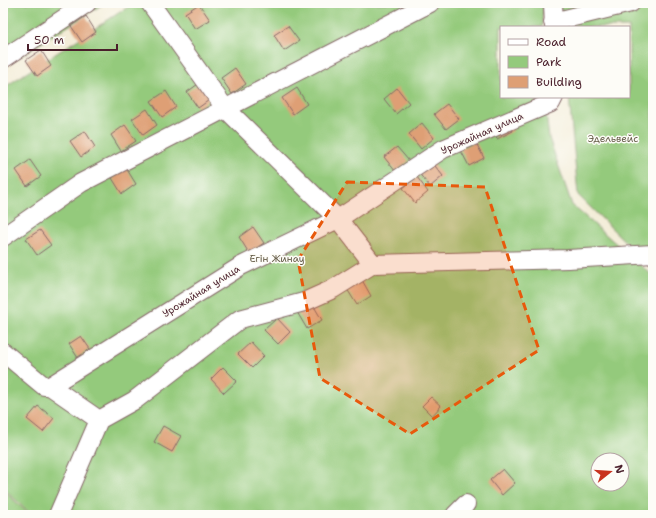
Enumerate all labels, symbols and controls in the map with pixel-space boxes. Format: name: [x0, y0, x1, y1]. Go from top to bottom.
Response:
scale bar: [28, 26, 117, 52]
legend: [500, 26, 630, 98]
text: 50 m: [34, 32, 64, 48]
text: Road: [536, 34, 567, 50]
text: Park: [536, 54, 562, 70]
text: Building: [536, 74, 582, 90]
street label: Урожайная улица: [439, 109, 526, 157]
park label: Эдельвейс: [588, 132, 638, 145]
park label: Егін Жинау: [250, 252, 305, 265]
street label: Урожайная улица: [160, 262, 243, 320]
north arrow: [590, 452, 630, 492]
text: N: [611, 463, 628, 476]

